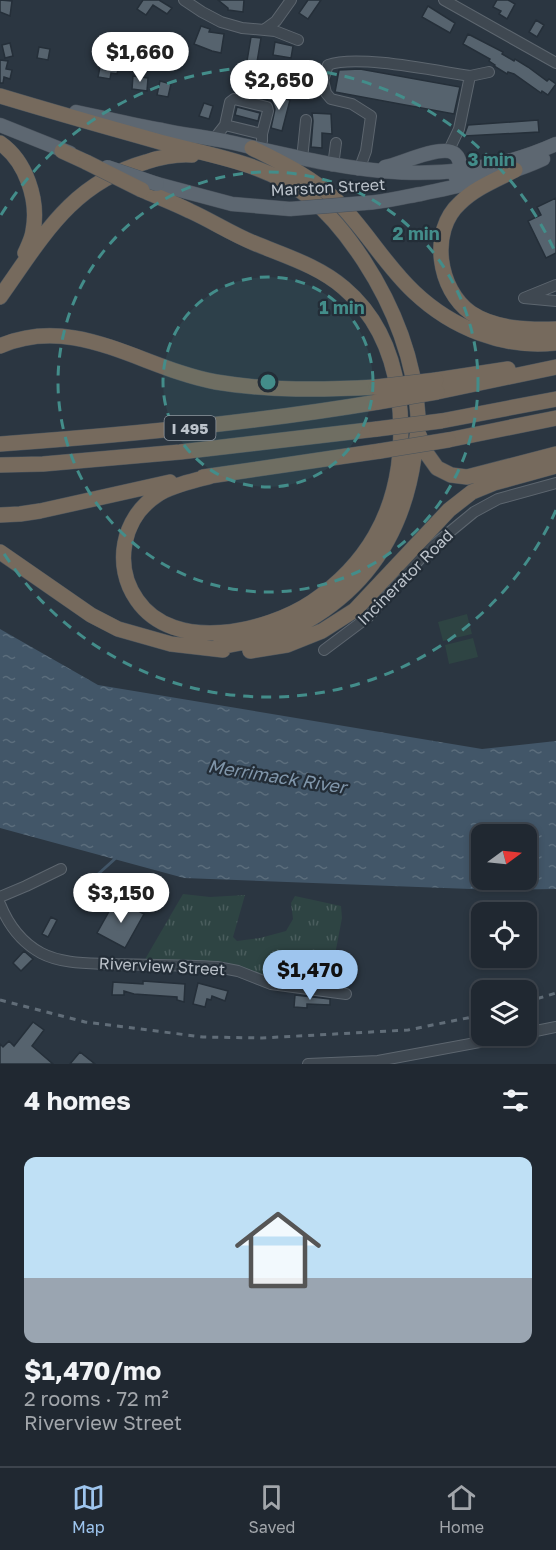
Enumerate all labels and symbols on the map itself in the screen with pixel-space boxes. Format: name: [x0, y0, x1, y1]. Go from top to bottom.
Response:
pin: $1,660: [91, 32, 189, 83]
pin: $2,650: [230, 60, 328, 111]
text: 3 min: [467, 148, 515, 170]
street label: Marston Street: [270, 174, 386, 200]
text: 2 min: [392, 222, 440, 244]
text: 1 min: [319, 296, 365, 318]
centre of rings: [258, 372, 278, 392]
road number: I 495: [164, 416, 216, 440]
street label: Incinerator Road: [353, 525, 457, 629]
water label: Merrimack River: [206, 754, 351, 798]
north arrow: [471, 824, 537, 890]
pin: $3,150: [72, 873, 170, 924]
pin: $1,470: [261, 950, 359, 1001]
street label: Riverview Street: [98, 953, 226, 979]

